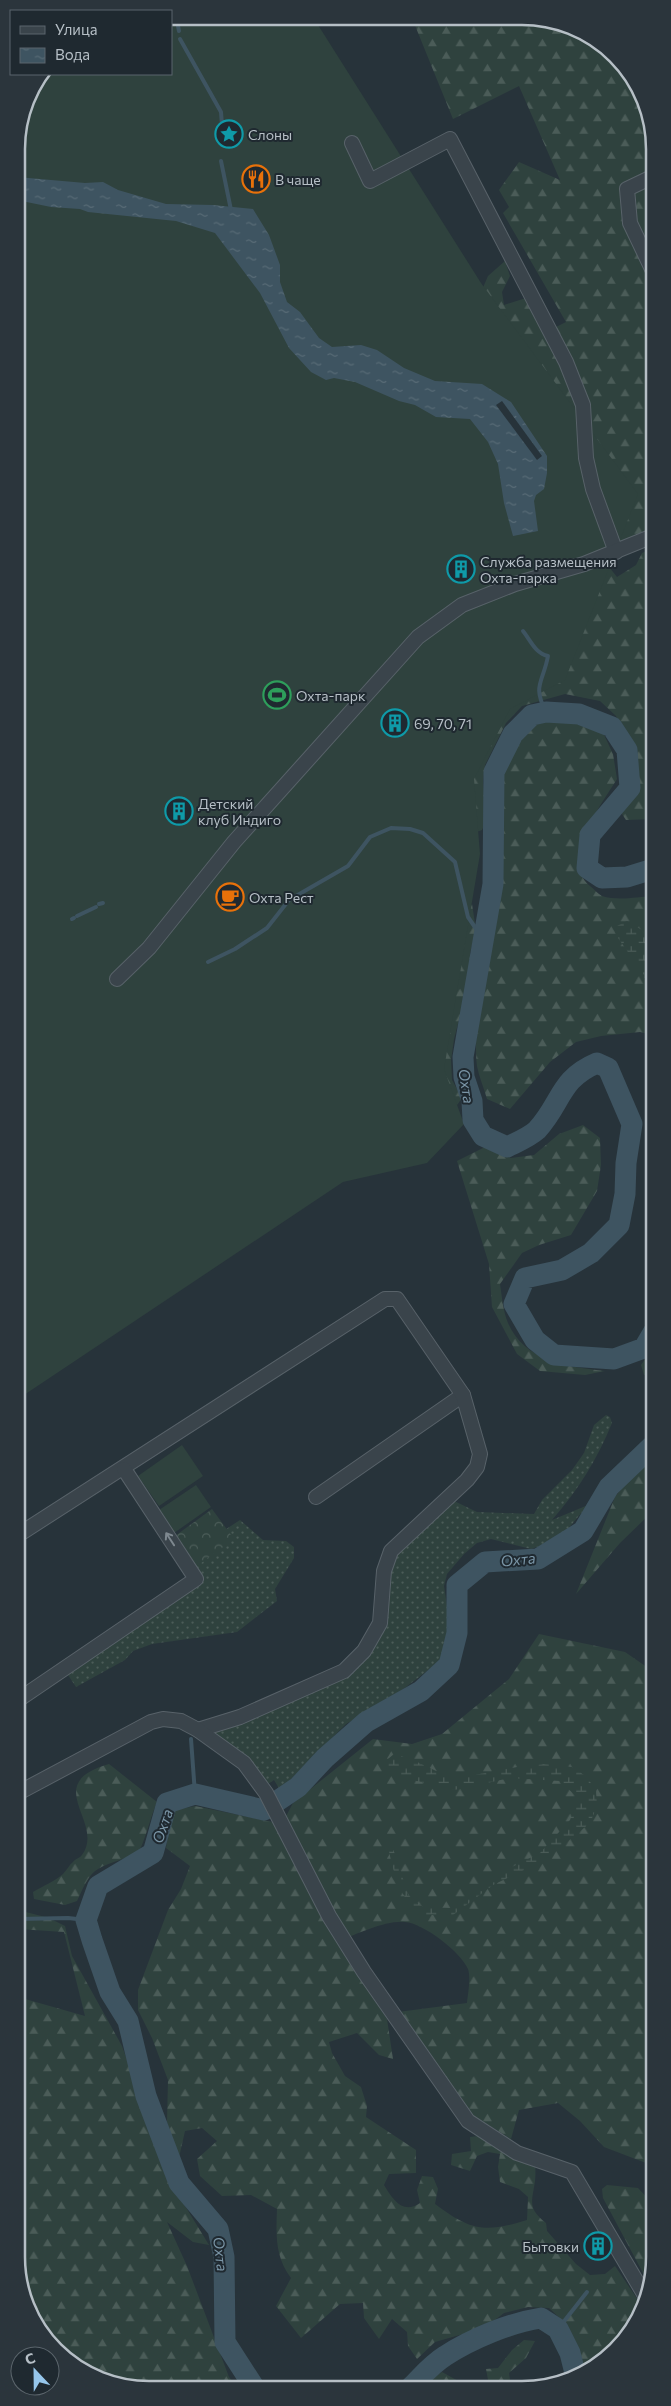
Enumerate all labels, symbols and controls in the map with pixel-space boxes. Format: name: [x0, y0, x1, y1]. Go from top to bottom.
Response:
legend: [10, 10, 172, 75]
text: Улица: [55, 20, 97, 38]
text: Вода: [55, 45, 90, 63]
place icon: Слоны: [214, 119, 244, 149]
place label: Слоны: [248, 126, 292, 143]
restaurant icon: В чаще: [241, 164, 271, 194]
place label: В чаще: [275, 171, 321, 188]
place label: Служба размещения Охта-парка: [480, 553, 617, 586]
building icon: Служба размещения Охта-парка: [446, 554, 476, 584]
sports icon: Охта-парк: [262, 680, 292, 710]
place label: Охта-парк: [296, 687, 366, 704]
building icon: 69, 70, 71: [380, 708, 410, 738]
place label: 69, 70, 71: [414, 715, 472, 732]
place label: Детский клуб Индиго: [198, 795, 281, 828]
building icon: Детский клуб Индиго: [164, 796, 194, 826]
cafe icon: Охта Рест: [215, 882, 245, 912]
place label: Охта Рест: [249, 889, 314, 906]
water label: Охта: [455, 1067, 479, 1105]
one-way arrow: [164, 1532, 174, 1546]
water label: Охта: [500, 1548, 537, 1570]
water label: Охта: [148, 1806, 176, 1845]
building icon: Бытовки: [583, 2231, 613, 2261]
water label: Охта: [210, 2236, 232, 2273]
place label: Бытовки: [522, 2238, 579, 2255]
north arrow: [10, 2346, 60, 2396]
text: С: [22, 2349, 38, 2368]

